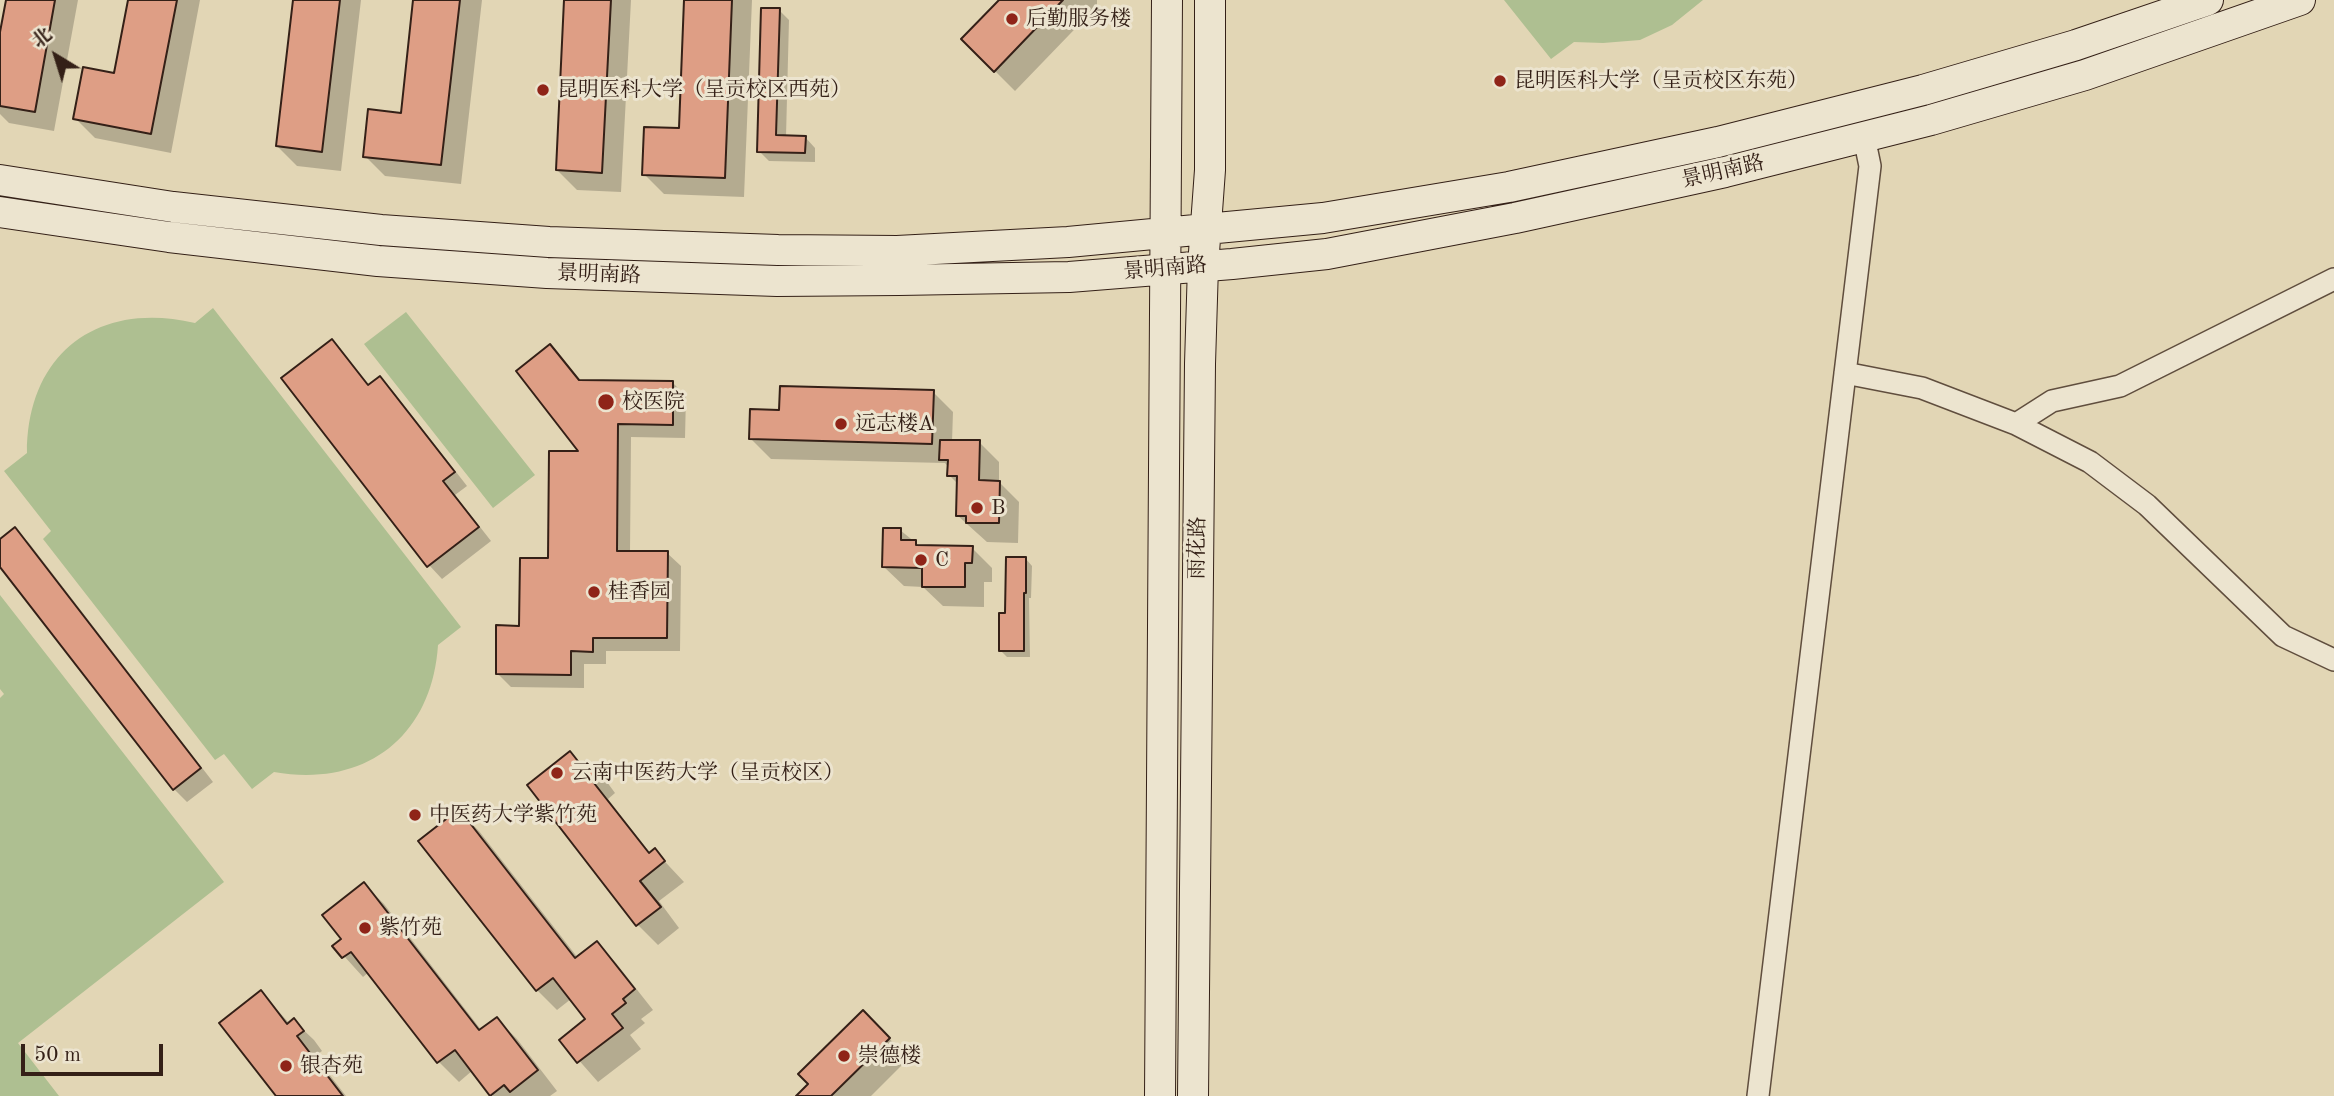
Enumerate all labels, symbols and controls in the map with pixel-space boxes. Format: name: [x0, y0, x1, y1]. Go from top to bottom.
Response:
place label: 后勤服务楼: [1026, 6, 1131, 32]
marker: 后勤服务楼: [1004, 11, 1020, 27]
north arrow: [21, 21, 91, 91]
text: 北: [29, 26, 56, 52]
place label: 昆明医科大学（呈贡校区东苑）: [1514, 68, 1808, 94]
marker: 昆明医科大学（呈贡校区东苑）: [1492, 73, 1508, 89]
place label: 昆明医科大学（呈贡校区西苑）: [557, 77, 851, 103]
marker: 昆明医科大学（呈贡校区西苑）: [535, 82, 551, 98]
street label: 景明南路: [1679, 150, 1767, 194]
street label: 景明南路: [1122, 253, 1208, 285]
street label: 景明南路: [557, 261, 641, 289]
place label: 校医院: [622, 389, 685, 415]
marker: 校医院: [596, 392, 616, 412]
place label: 远志楼A: [855, 411, 934, 437]
marker: 远志楼A: [833, 416, 849, 432]
place label: B: [991, 495, 1005, 521]
marker: B: [969, 500, 985, 516]
street label: 雨花路: [1185, 516, 1211, 580]
place label: C: [935, 547, 949, 573]
marker: C: [913, 552, 929, 568]
place label: 桂香园: [608, 579, 671, 605]
marker: 桂香园: [586, 584, 602, 600]
place label: 云南中医药大学（呈贡校区）: [571, 760, 844, 786]
marker: 云南中医药大学（呈贡校区）: [549, 765, 565, 781]
place label: 中医药大学紫竹苑: [429, 802, 597, 828]
marker: 中医药大学紫竹苑: [407, 807, 423, 823]
place label: 紫竹苑: [379, 915, 442, 941]
marker: 紫竹苑: [357, 920, 373, 936]
scale bar: [24, 1030, 166, 1074]
place label: 崇德楼: [858, 1043, 921, 1069]
text: 50 m: [34, 1045, 81, 1066]
marker: 崇德楼: [836, 1048, 852, 1064]
place label: 银杏苑: [300, 1053, 363, 1079]
marker: 银杏苑: [278, 1058, 294, 1074]

